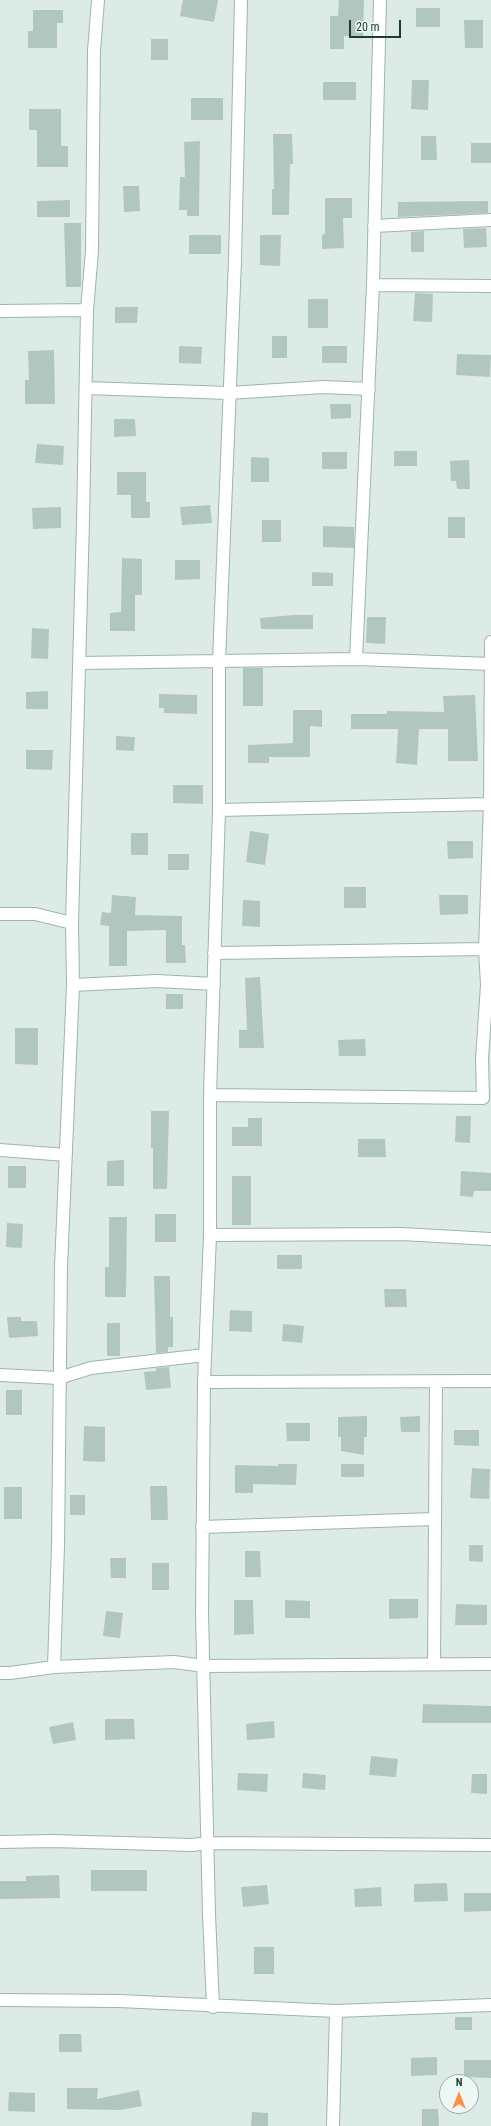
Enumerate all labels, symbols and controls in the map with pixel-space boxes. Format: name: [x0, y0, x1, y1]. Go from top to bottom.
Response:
scale bar: [351, 12, 403, 38]
text: 20 m: [356, 20, 380, 34]
north arrow: [439, 2074, 479, 2114]
text: N: [456, 2076, 462, 2089]

